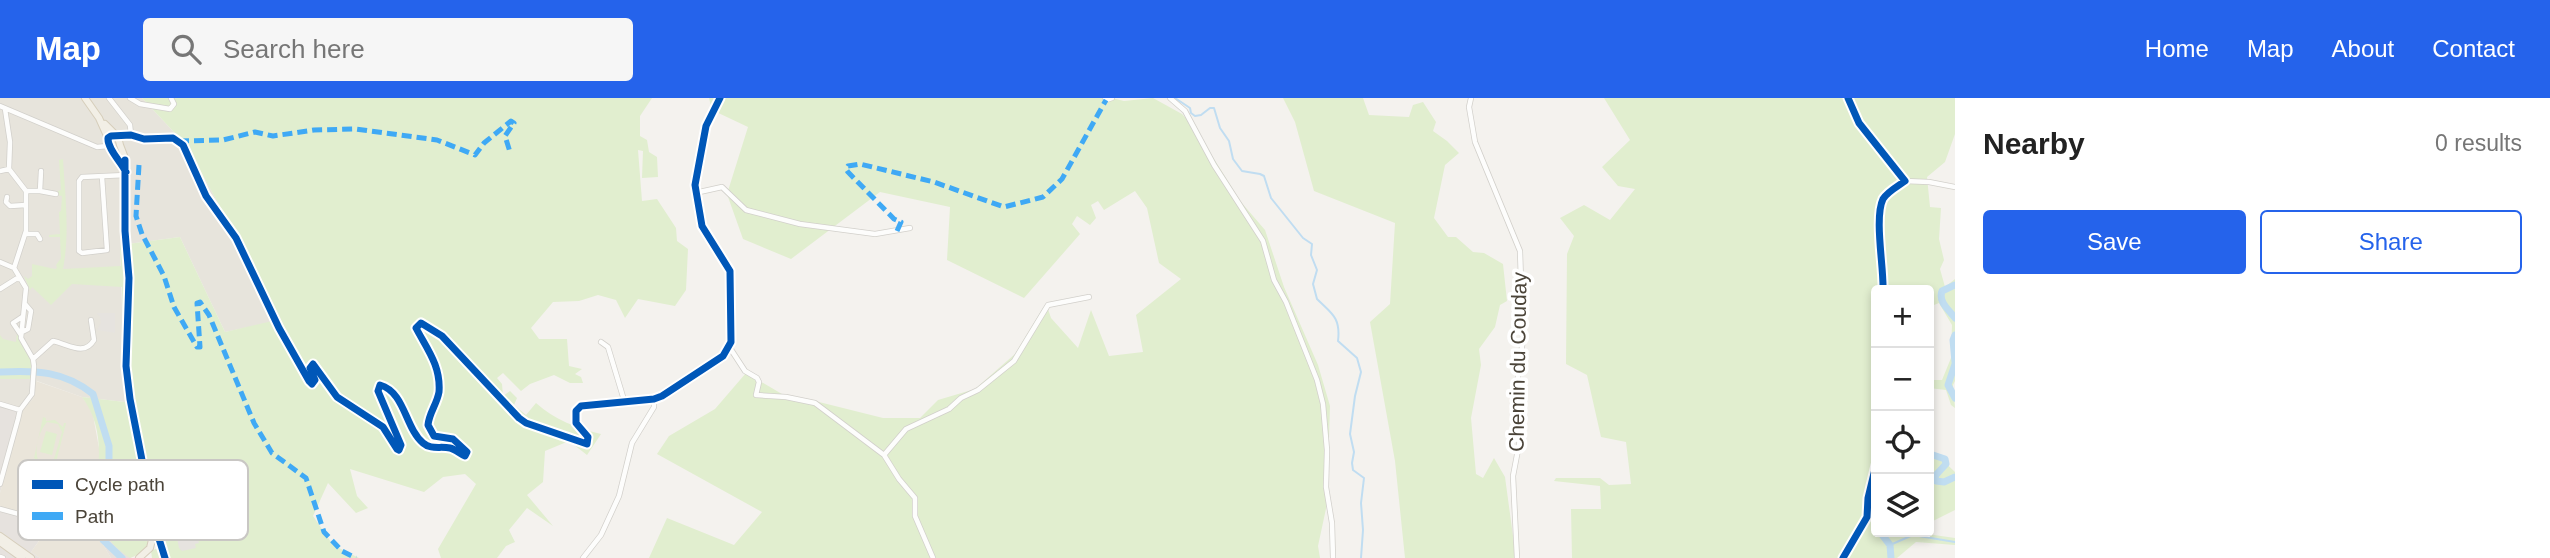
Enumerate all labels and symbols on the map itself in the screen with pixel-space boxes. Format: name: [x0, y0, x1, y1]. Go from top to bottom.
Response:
street label: Chemin du Couday: [1504, 271, 1531, 452]
legend: [18, 460, 248, 540]
text: Cycle path: [75, 474, 165, 495]
text: Path: [75, 506, 114, 527]

